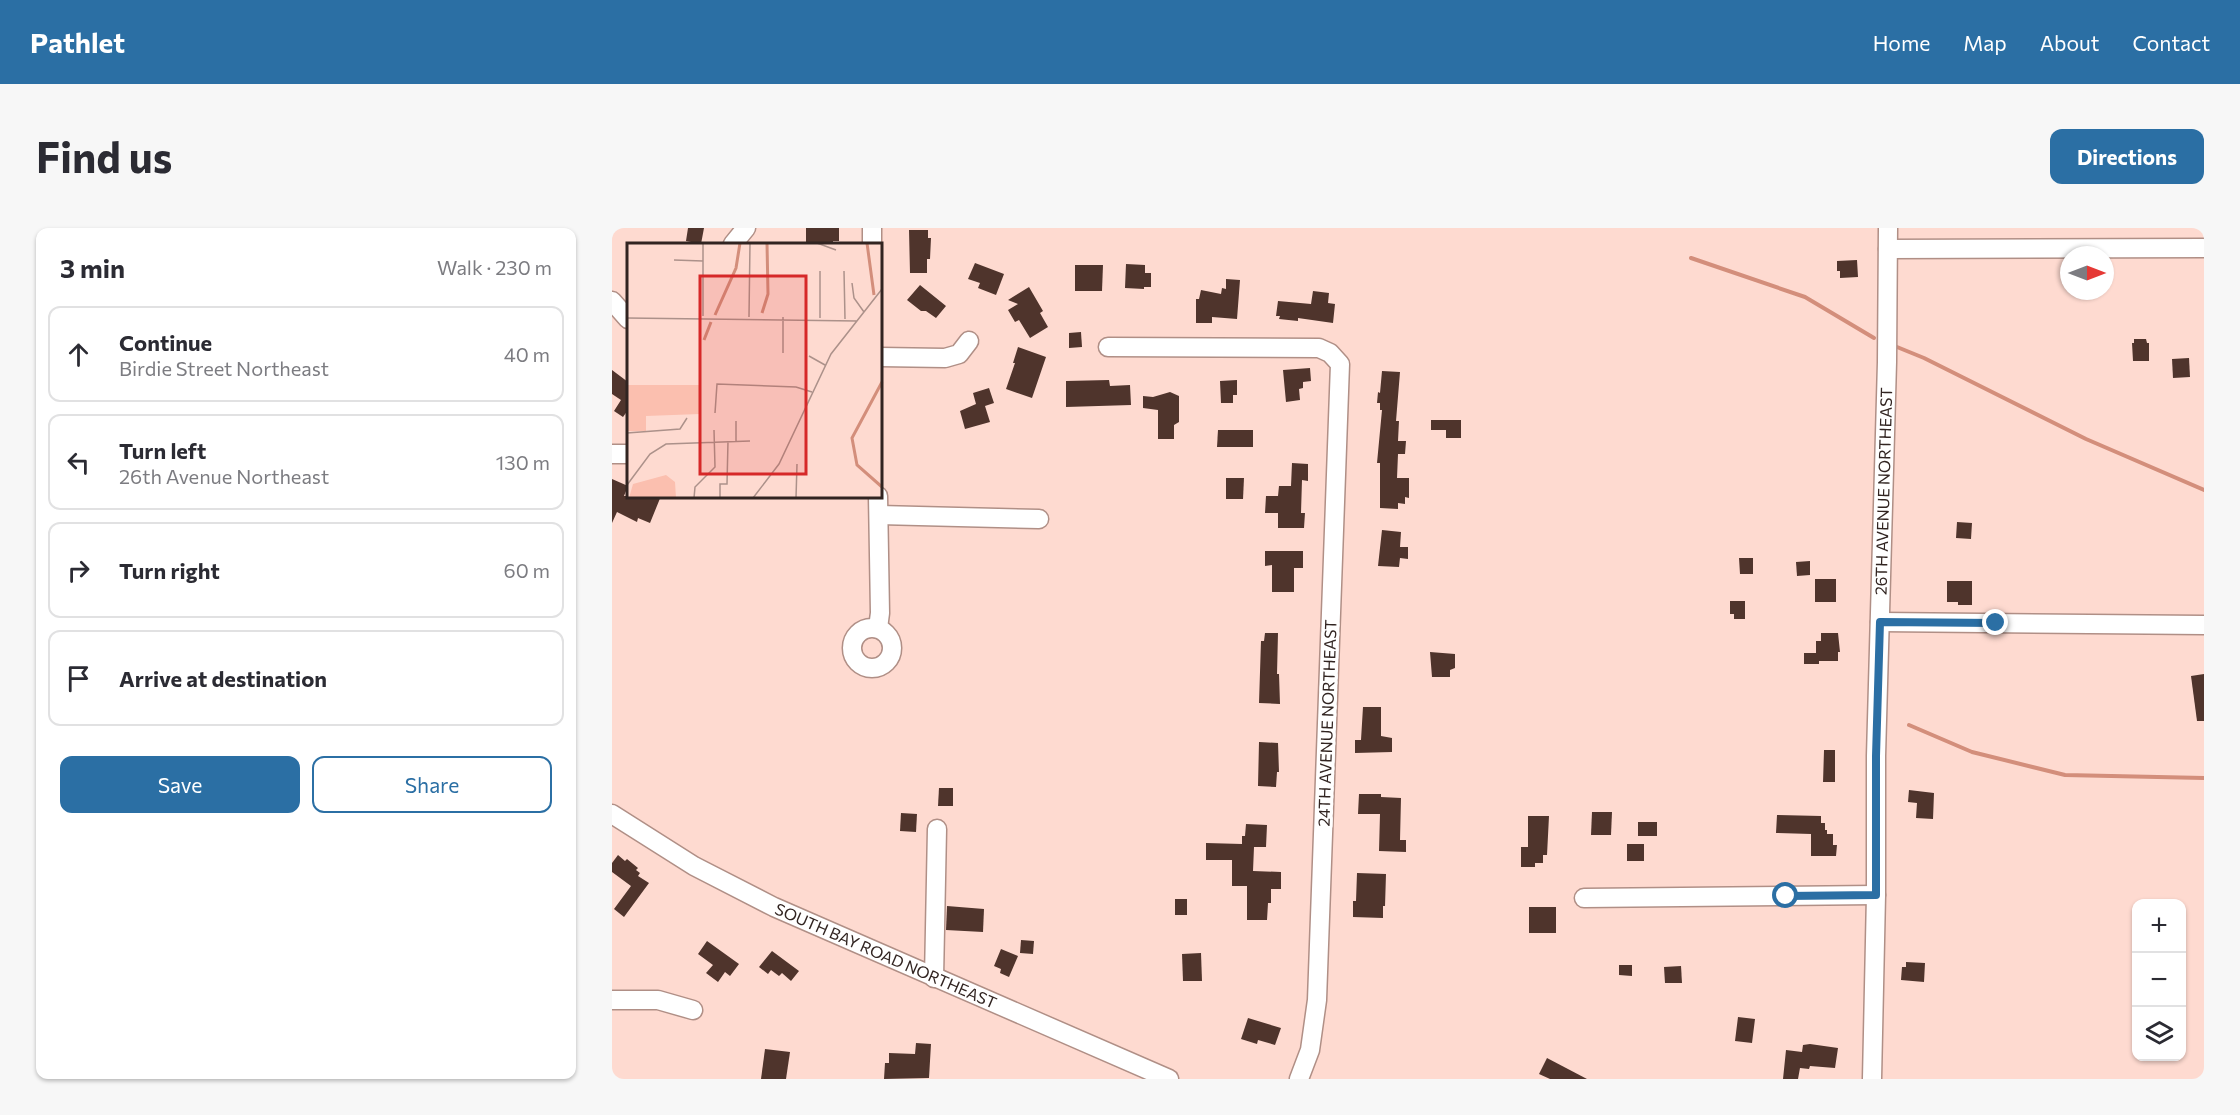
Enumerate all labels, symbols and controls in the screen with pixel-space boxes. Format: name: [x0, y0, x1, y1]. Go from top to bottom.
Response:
text: Pathlet: [30, 25, 125, 59]
text: Home: [1873, 30, 1930, 55]
text: Map: [1963, 30, 2007, 55]
text: About: [2040, 30, 2099, 55]
text: Contact: [2132, 30, 2210, 55]
button: Directions: [2050, 129, 2204, 184]
text: Find us: [36, 130, 172, 182]
inset map: [627, 243, 882, 498]
north arrow: [2060, 246, 2114, 300]
text: 3 min: [60, 252, 125, 283]
text: Walk · 230 m: [437, 255, 552, 279]
text: Continue: [119, 329, 212, 356]
icon: ahead: [62, 338, 95, 371]
text: 40 m: [504, 342, 550, 366]
text: Birdie Street Northeast: [119, 356, 329, 380]
street label: 26TH AVENUE NORTHEAST: [1870, 387, 1895, 595]
text: Turn left: [119, 437, 206, 464]
icon: left: [62, 446, 95, 479]
text: 130 m: [496, 450, 550, 474]
text: 26th Avenue Northeast: [119, 464, 329, 488]
icon: right: [62, 554, 95, 587]
text: Turn right: [119, 557, 220, 584]
text: 60 m: [504, 558, 550, 582]
route end: [1982, 609, 2008, 635]
street label: 24TH AVENUE NORTHEAST: [1313, 619, 1340, 827]
icon: arrive: [62, 662, 95, 695]
text: Arrive at destination: [119, 665, 327, 692]
button: Save: [60, 756, 300, 813]
button: Share: [312, 756, 552, 813]
route start: [1772, 882, 1798, 908]
street label: SOUTH BAY ROAD NORTHEAST: [772, 899, 1000, 1012]
map controls: [2132, 899, 2186, 1061]
button: +: [2132, 899, 2186, 953]
button: −: [2132, 953, 2186, 1007]
button: layers: [2132, 1007, 2186, 1061]

